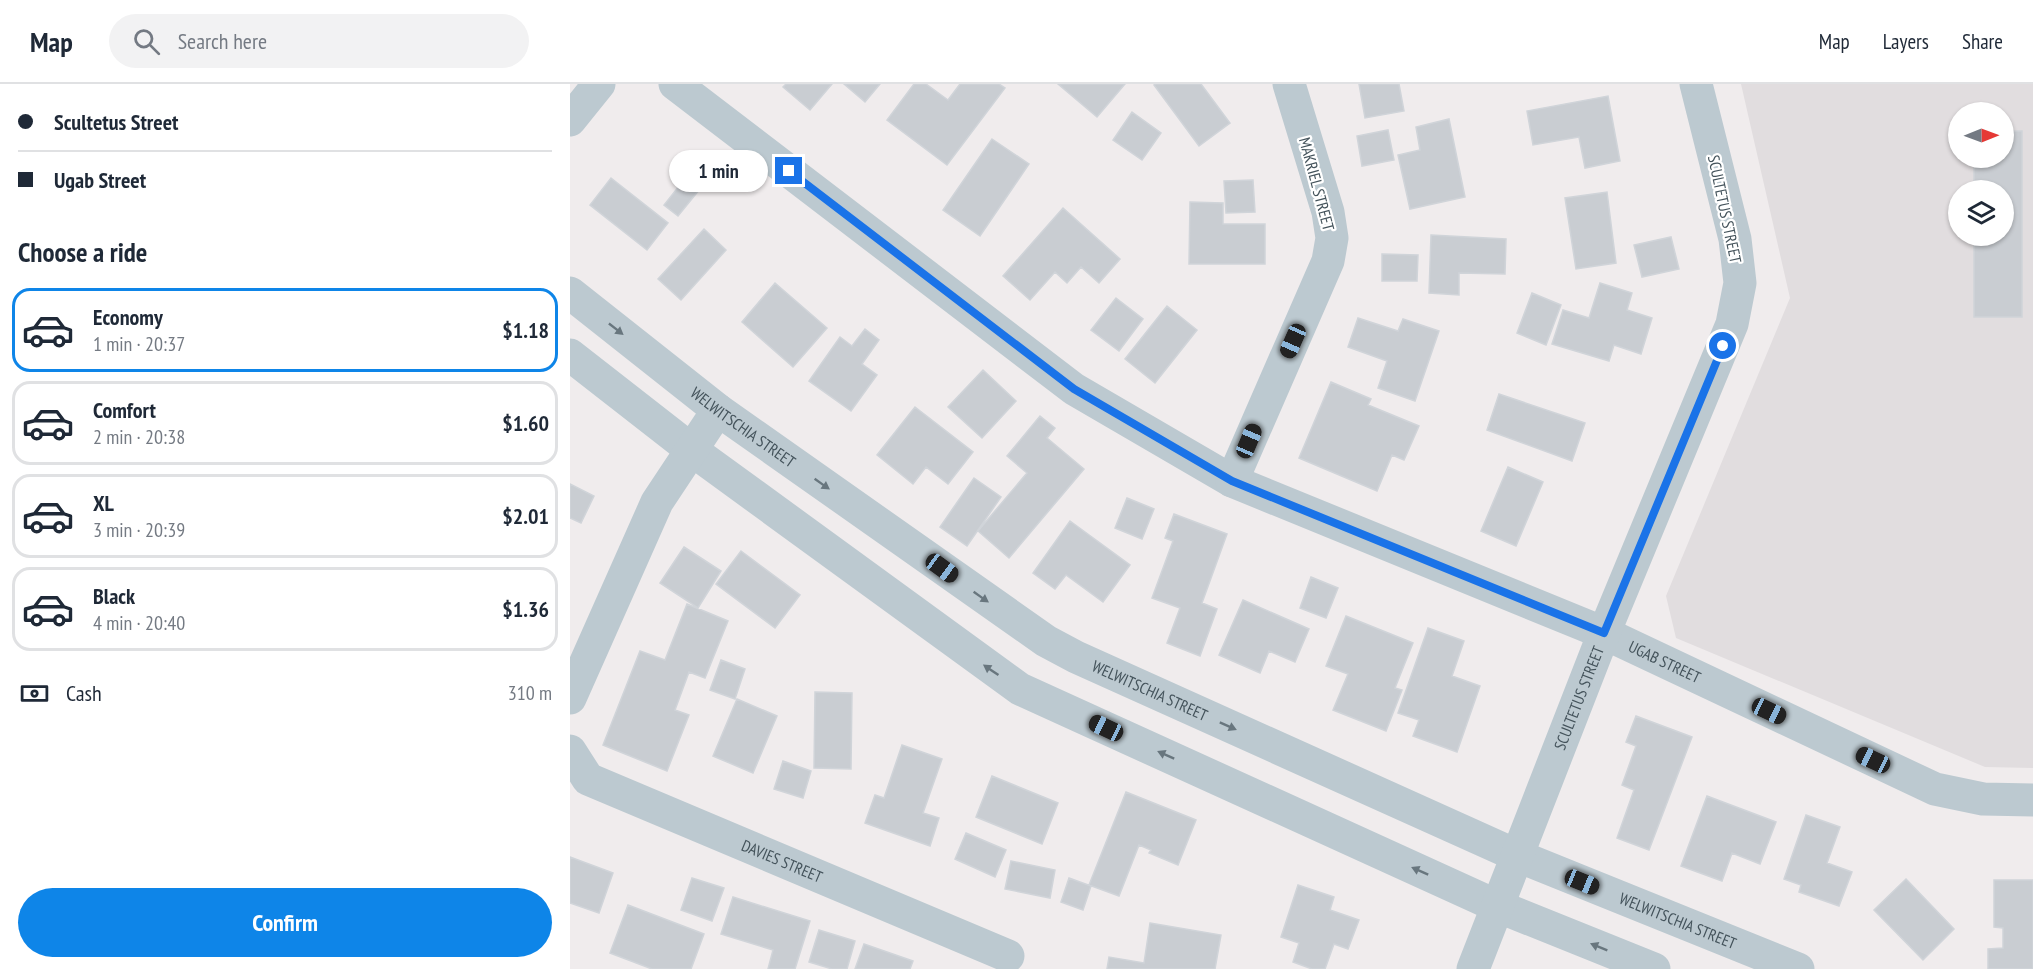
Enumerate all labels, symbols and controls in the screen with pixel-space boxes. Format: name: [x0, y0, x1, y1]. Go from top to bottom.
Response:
search box: [109, 14, 529, 68]
text: Map: [30, 23, 73, 60]
icon: search: [130, 25, 163, 58]
text: Search here: [178, 27, 267, 55]
text: Map: [1819, 28, 1850, 55]
text: Layers: [1883, 28, 1929, 55]
text: Share: [1962, 28, 2003, 55]
north arrow: [1948, 102, 2014, 168]
map controls: [1948, 102, 2014, 246]
text: Scultetus Street: [54, 108, 179, 136]
street label: MAKRIEL STREET: [1295, 135, 1339, 233]
callout: 1 min: [669, 150, 768, 192]
street label: SCULTETUS STREET: [1704, 153, 1746, 265]
route end: [775, 157, 802, 184]
text: 1 min: [698, 158, 739, 184]
text: Ugab Street: [54, 166, 146, 194]
button: layers: [1948, 180, 2014, 246]
text: Choose a ride: [18, 235, 147, 269]
icon: car: [21, 303, 75, 357]
text: Economy: [93, 303, 163, 331]
text: $1.18: [502, 316, 549, 344]
car: [1277, 321, 1309, 361]
one-way arrow: [608, 322, 624, 335]
text: 1 min · 20:37: [93, 331, 185, 357]
route start: [1709, 332, 1736, 359]
street label: WELWITSCHIA STREET: [687, 382, 799, 471]
icon: car: [21, 396, 75, 450]
text: Comfort: [93, 396, 156, 424]
text: $1.60: [502, 409, 549, 437]
car: [1234, 421, 1264, 461]
text: 2 min · 20:38: [93, 424, 185, 450]
one-way arrow: [814, 478, 830, 490]
icon: car: [21, 489, 75, 543]
text: XL: [93, 489, 114, 517]
text: $2.01: [502, 502, 549, 530]
text: 3 min · 20:39: [93, 517, 185, 543]
car: [922, 550, 962, 586]
icon: car: [21, 582, 75, 636]
text: Black: [93, 582, 135, 610]
one-way arrow: [974, 590, 989, 602]
text: $1.36: [502, 595, 549, 623]
text: 4 min · 20:40: [93, 610, 185, 636]
street label: UGAB STREET: [1625, 636, 1704, 687]
street label: SCULTETUS STREET: [1549, 643, 1608, 753]
street label: WELWITSCHIA STREET: [1089, 656, 1211, 725]
one-way arrow: [983, 665, 999, 676]
icon: cash: [18, 677, 51, 710]
text: Cash: [66, 679, 102, 707]
text: 310 m: [508, 680, 552, 706]
car: [1749, 695, 1789, 727]
car: [1086, 712, 1126, 744]
one-way arrow: [1219, 721, 1236, 730]
car: [1853, 744, 1893, 776]
one-way arrow: [1157, 750, 1175, 760]
street label: DAVIES STREET: [739, 835, 826, 887]
one-way arrow: [1411, 865, 1429, 875]
car: [1562, 867, 1602, 897]
button: Confirm: [18, 888, 552, 957]
street label: WELWITSCHIA STREET: [1616, 888, 1739, 953]
one-way arrow: [1590, 942, 1608, 952]

